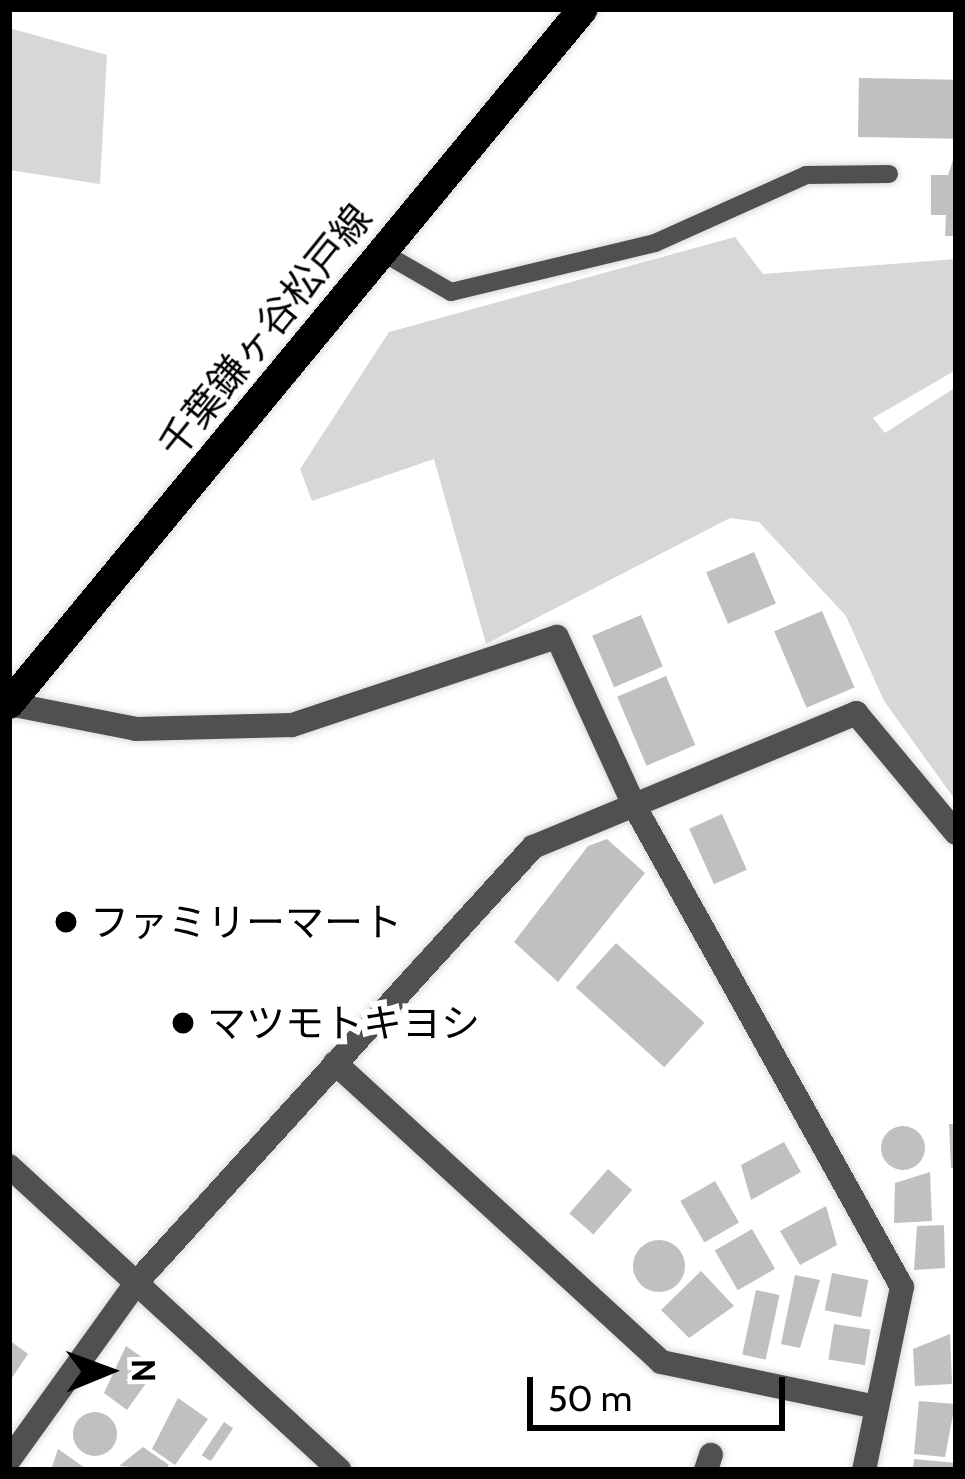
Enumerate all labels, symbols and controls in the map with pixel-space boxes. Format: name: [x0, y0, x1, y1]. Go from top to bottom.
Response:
street label: 千葉鎌ヶ谷松戸線: [149, 195, 381, 467]
place label: ファミリーマート: [90, 899, 402, 945]
marker: ファミリーマート: [53, 909, 79, 935]
place label: マツモトキヨシ: [207, 1000, 480, 1046]
marker: マツモトキヨシ: [170, 1010, 196, 1036]
north arrow: [48, 1311, 168, 1431]
scale bar: [533, 1353, 791, 1427]
text: N: [124, 1358, 164, 1382]
text: 50 m: [548, 1376, 632, 1420]

